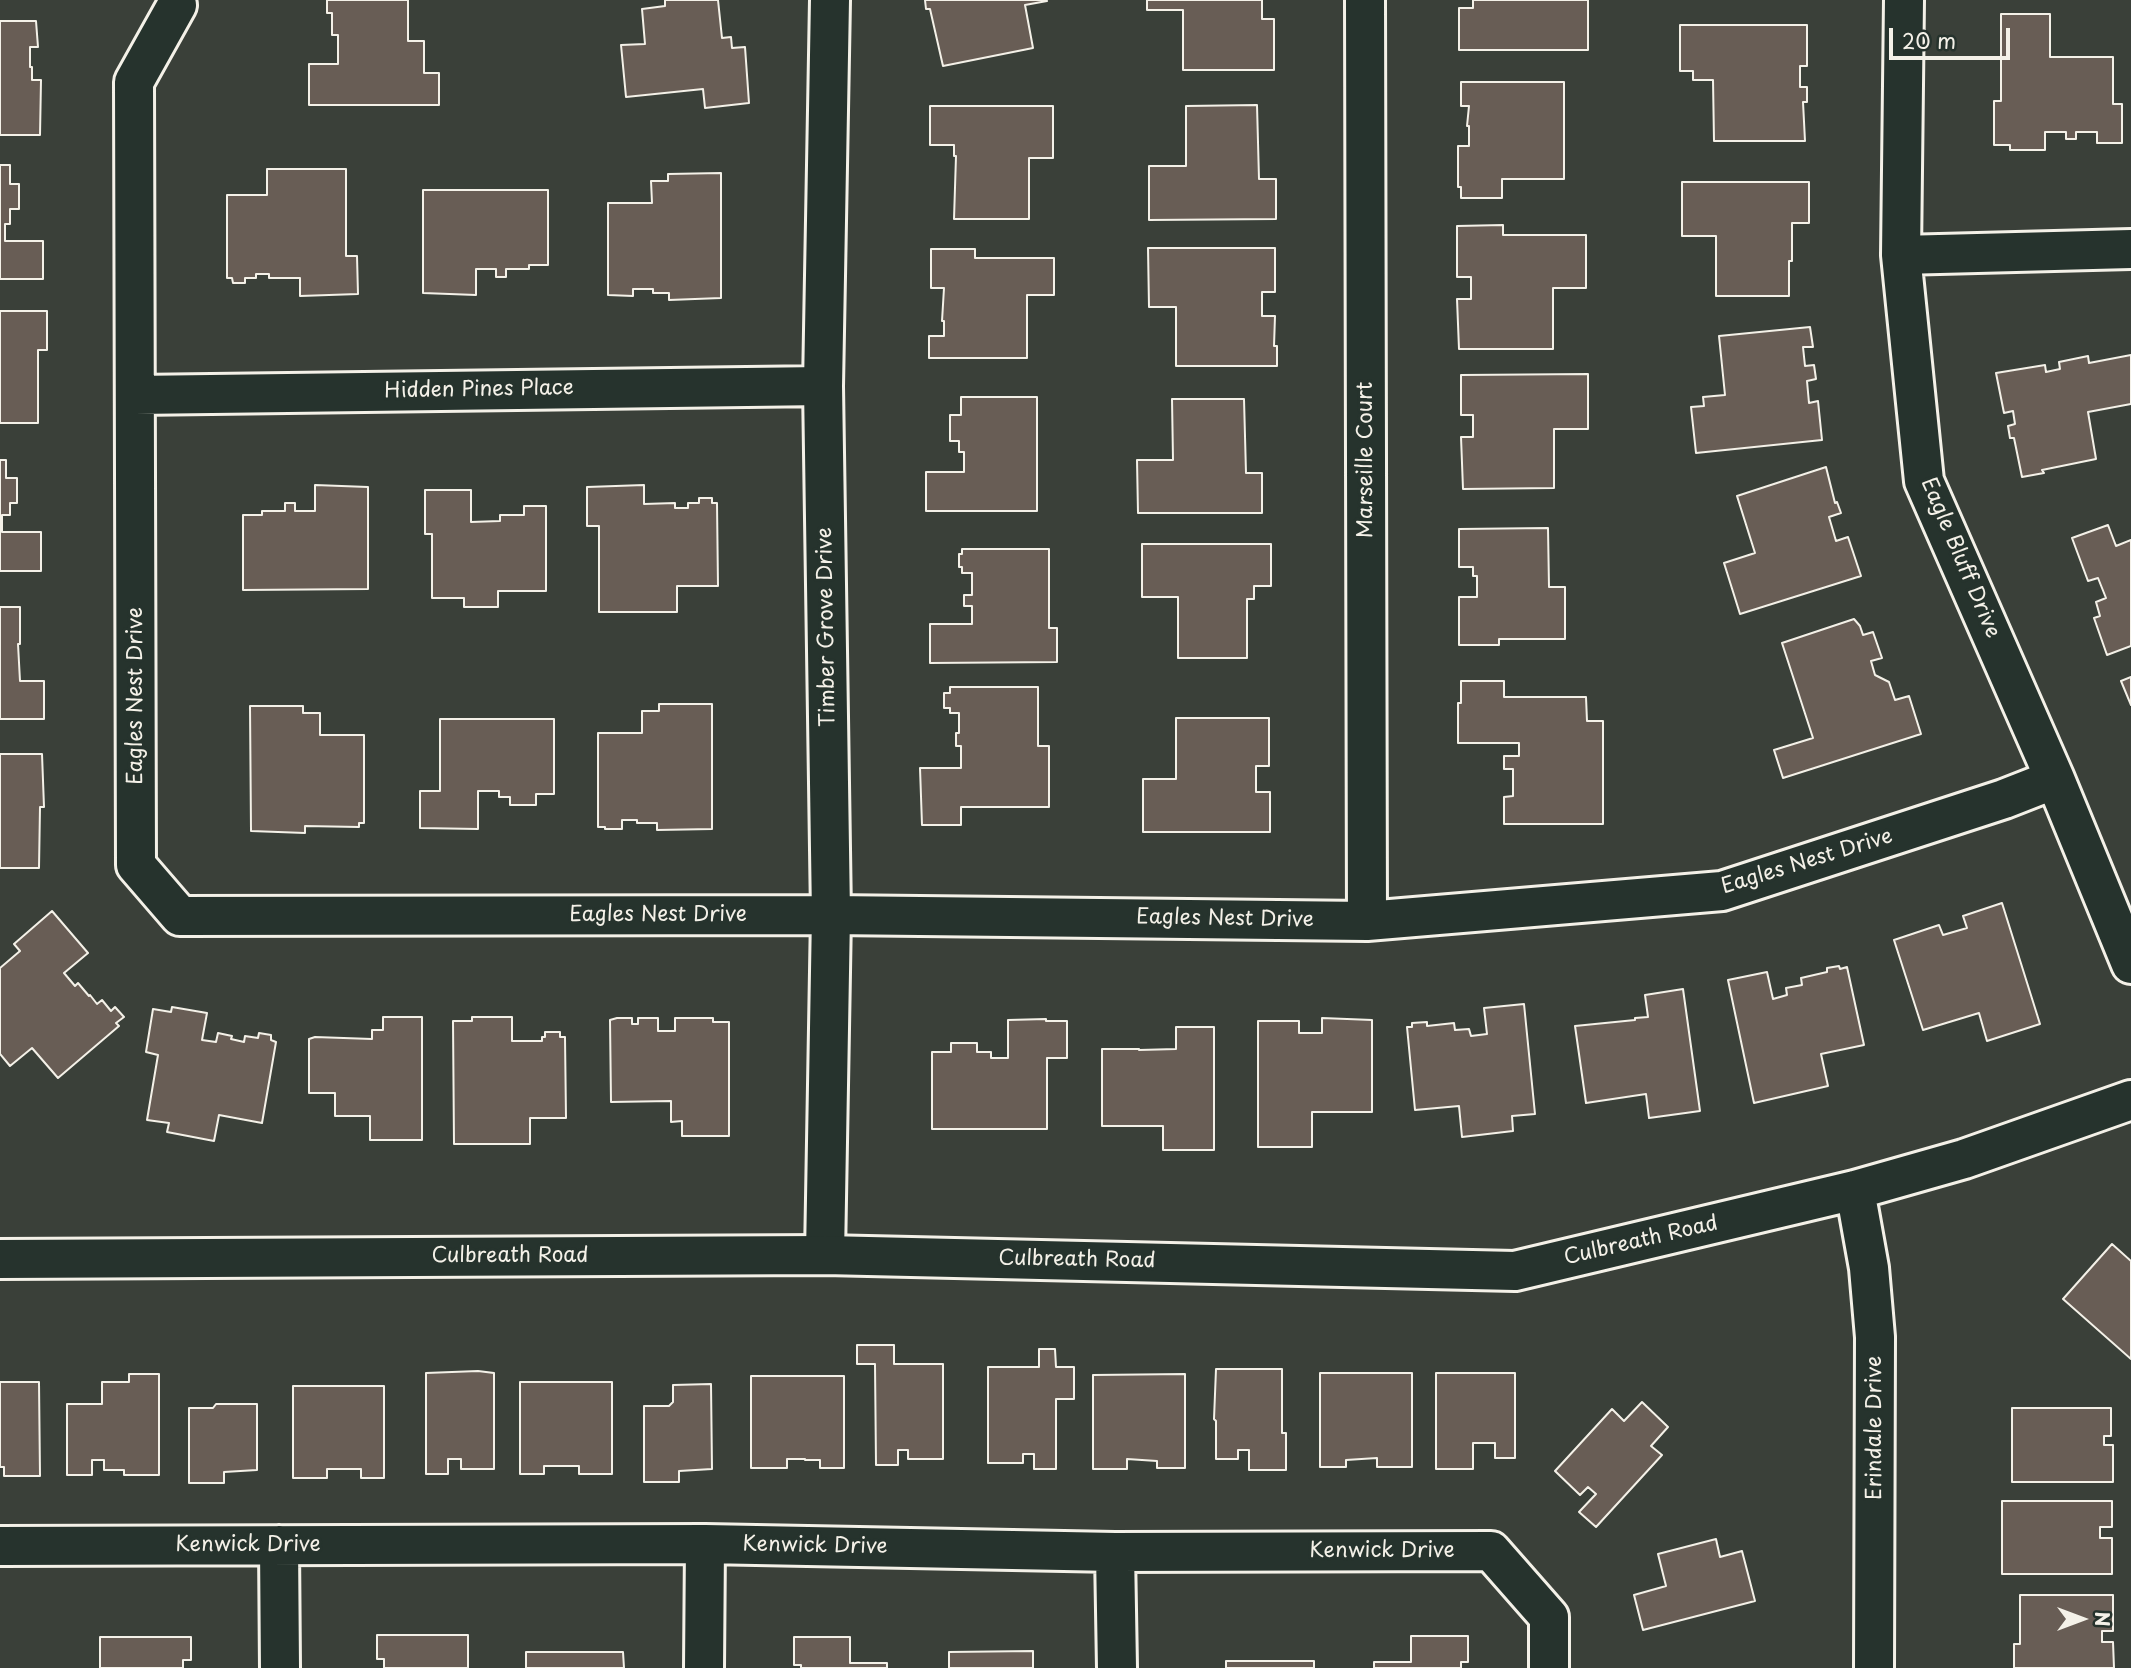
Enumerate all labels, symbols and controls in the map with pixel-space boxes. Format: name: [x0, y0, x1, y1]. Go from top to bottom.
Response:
scale bar: [1893, 14, 2014, 58]
text: 20 m: [1902, 24, 1956, 56]
street label: Hidden Pines Place: [384, 376, 574, 404]
street label: Marseille Court: [1353, 382, 1379, 538]
street label: Eagle Bluff Drive: [1915, 474, 2005, 642]
street label: Timber Grove Drive: [813, 527, 841, 727]
street label: Eagles Nest Drive: [123, 607, 149, 785]
street label: Eagles Nest Drive: [1718, 824, 1896, 900]
street label: Eagles Nest Drive: [569, 902, 747, 928]
street label: Eagles Nest Drive: [1136, 905, 1314, 933]
street label: Culbreath Road: [1562, 1211, 1720, 1271]
street label: Culbreath Road: [431, 1243, 589, 1269]
street label: Culbreath Road: [998, 1246, 1156, 1274]
street label: Erindale Drive: [1862, 1356, 1888, 1500]
street label: Kenwick Drive: [175, 1532, 321, 1558]
street label: Kenwick Drive: [742, 1532, 888, 1560]
street label: Kenwick Drive: [1309, 1538, 1455, 1564]
north arrow: [2047, 1584, 2117, 1654]
text: N: [2089, 1611, 2117, 1627]

